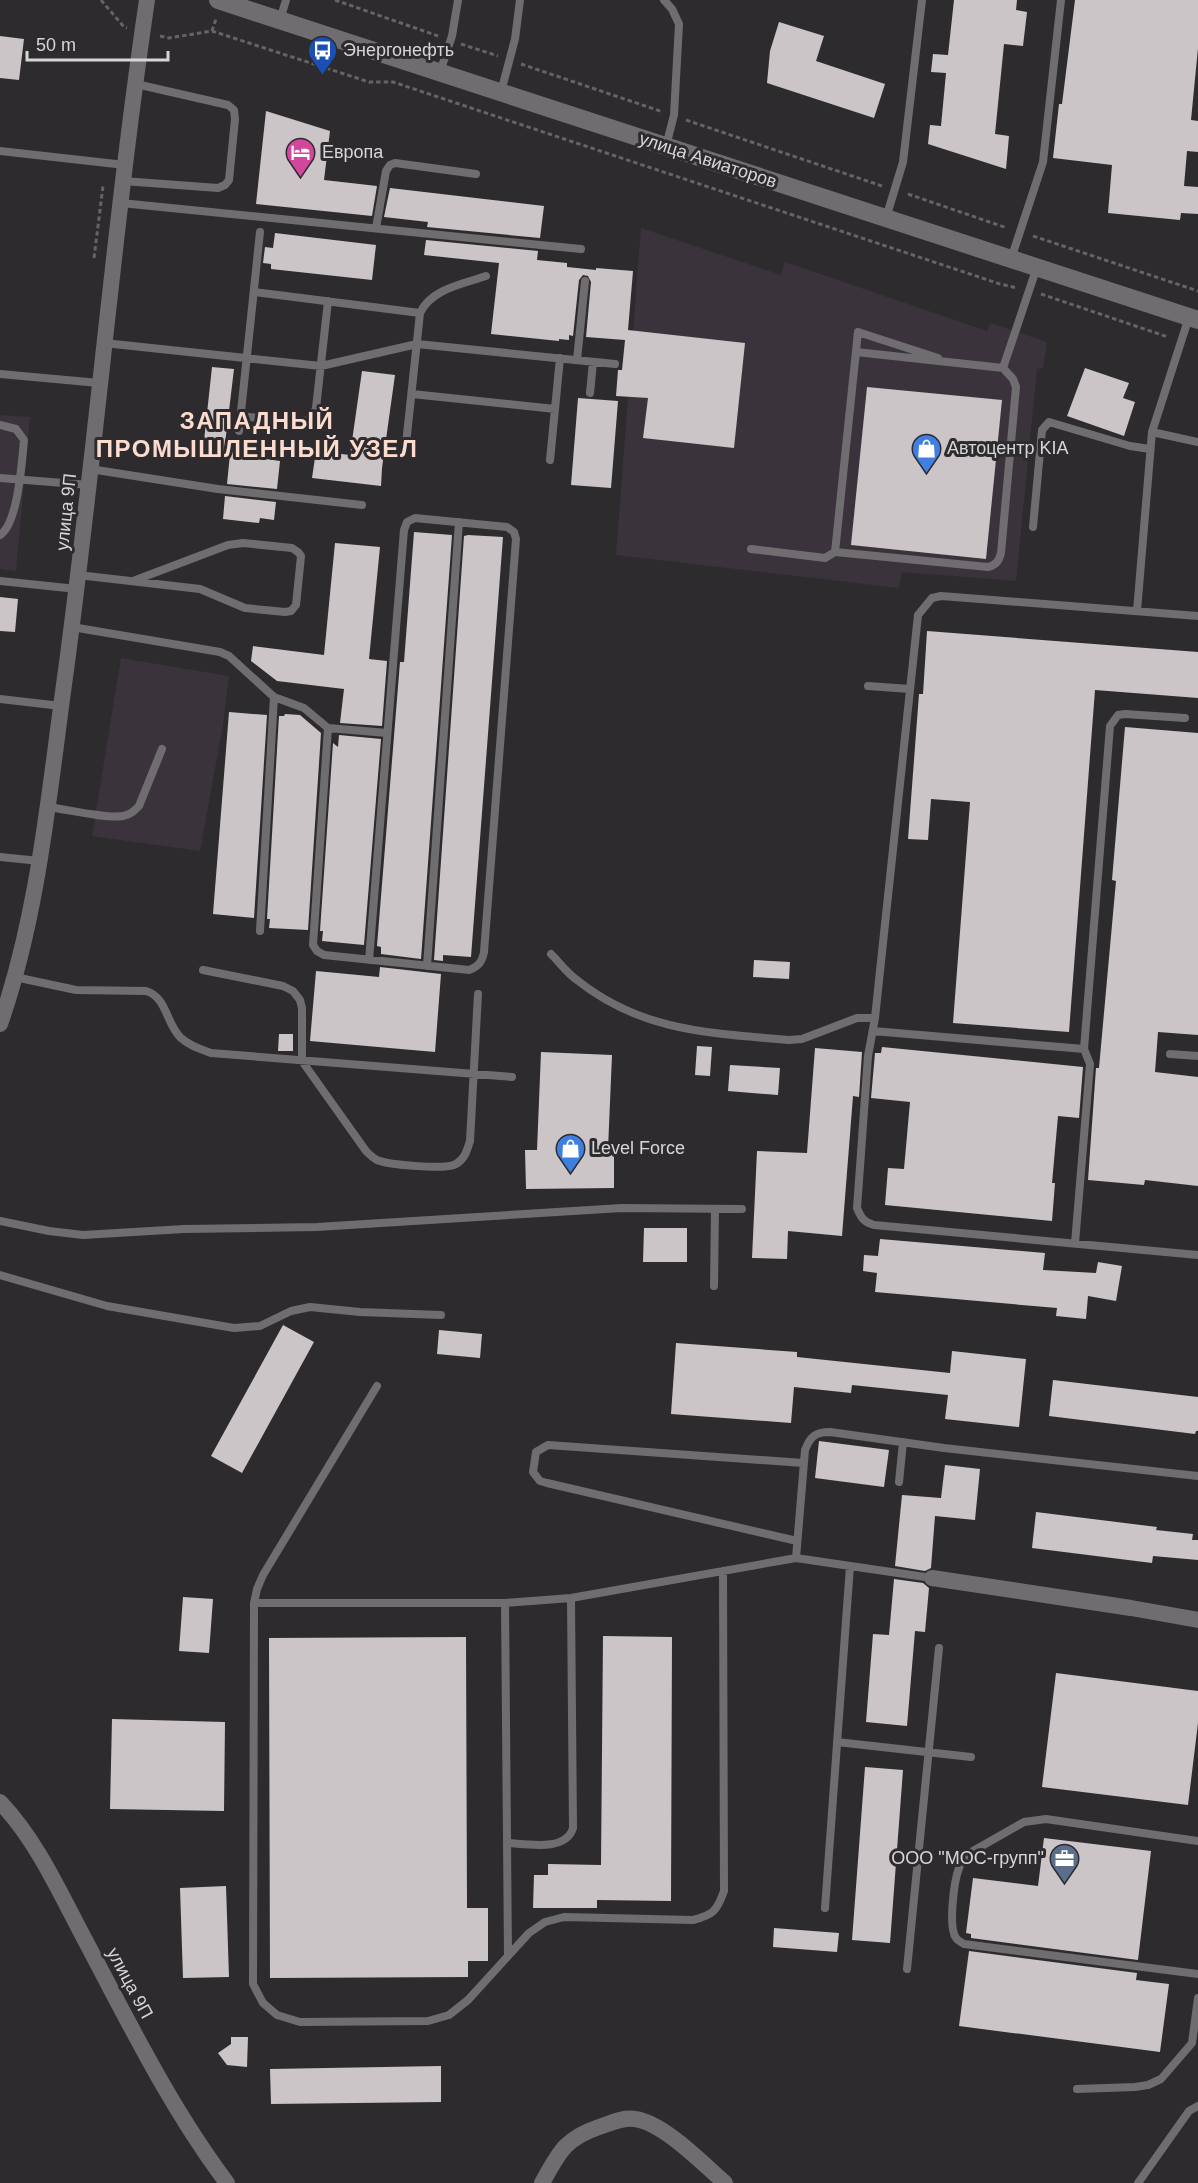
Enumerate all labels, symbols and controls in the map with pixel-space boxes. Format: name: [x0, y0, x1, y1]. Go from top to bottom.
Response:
scale bar: [27, 24, 168, 62]
bus stop icon: Энергонефть: [306, 34, 338, 76]
text: 50 m: [36, 35, 76, 55]
place label: Энергонефть: [343, 40, 454, 60]
street label: улица Авиаторов: [637, 128, 779, 192]
hotel icon: Европа: [285, 136, 317, 178]
place label: Европа: [322, 142, 384, 162]
district label: ЗАПАДНЫЙ ПРОМЫШЛЕННЫЙ УЗЕЛ: [96, 407, 418, 462]
shop icon: Автоцентр KIA: [910, 432, 942, 474]
place label: Автоцентр KIA: [947, 438, 1069, 458]
street label: улица 9П: [52, 472, 80, 552]
shop icon: Level Force: [554, 1132, 586, 1174]
place label: Level Force: [591, 1138, 685, 1158]
office icon: ООО "МОС-групп": [1049, 1842, 1081, 1884]
place label: ООО "МОС-групп": [891, 1848, 1044, 1868]
street label: улица 9П: [103, 1944, 157, 2022]

